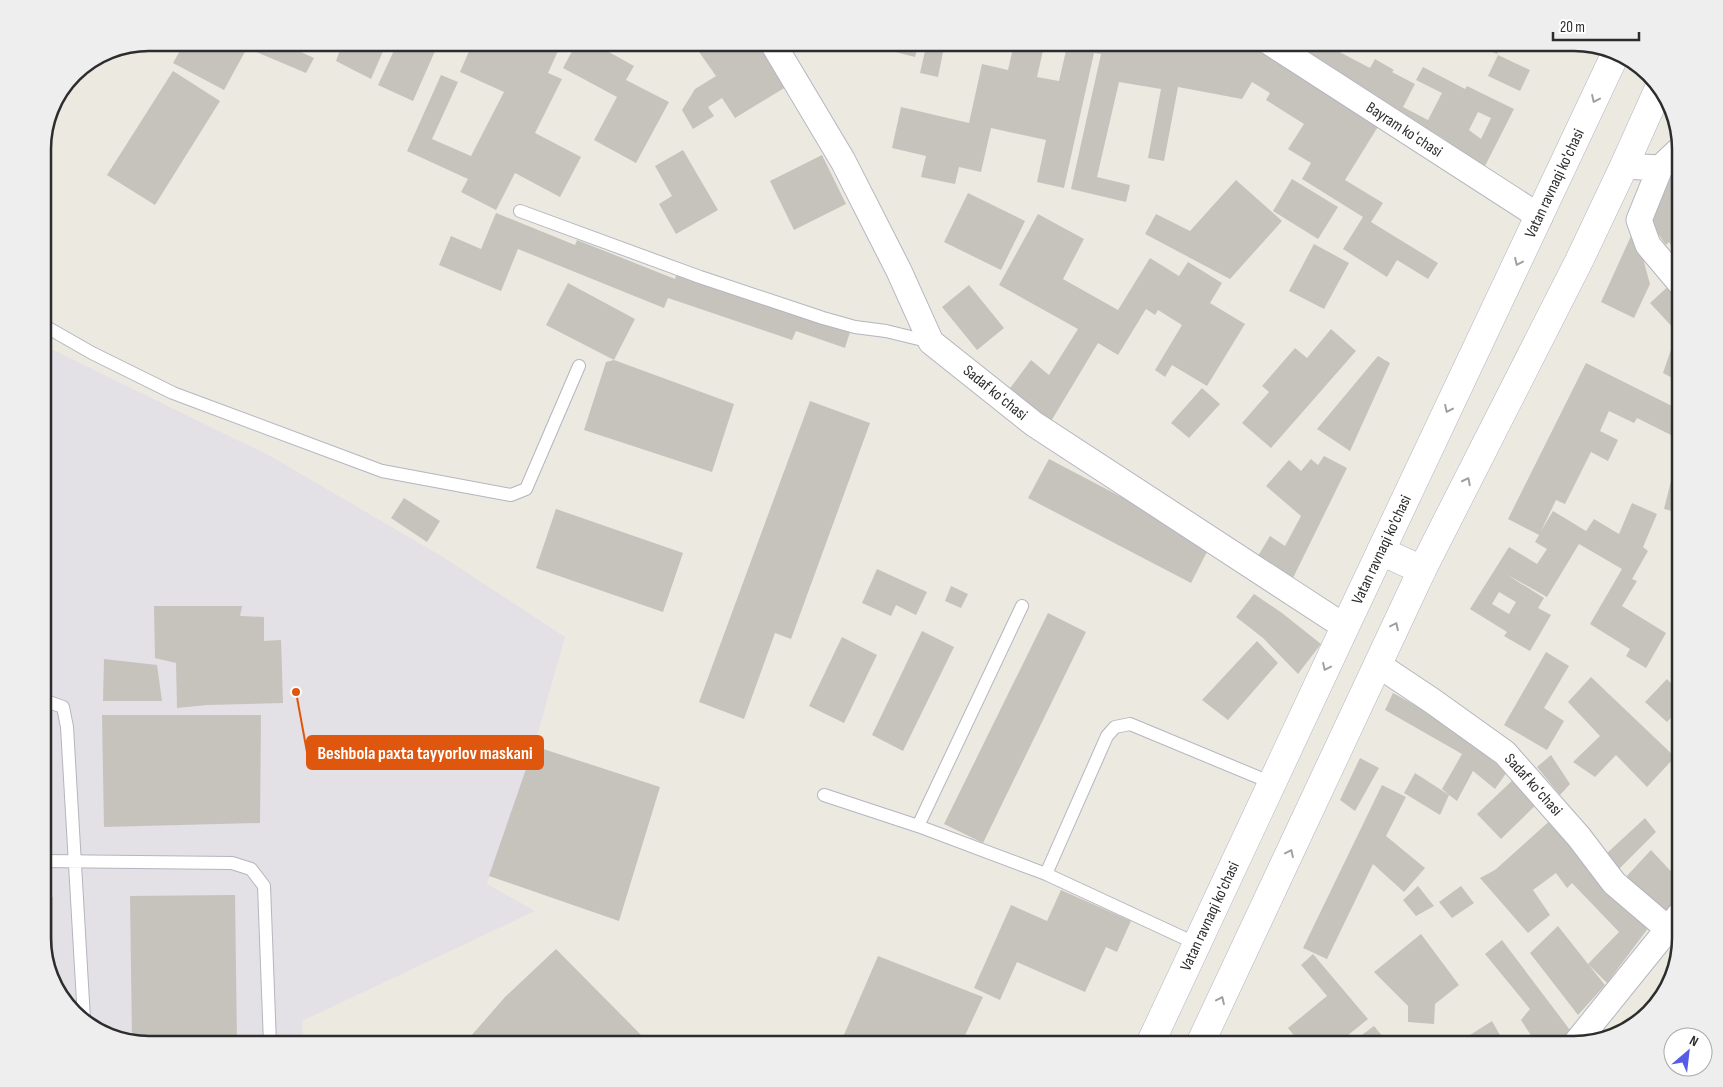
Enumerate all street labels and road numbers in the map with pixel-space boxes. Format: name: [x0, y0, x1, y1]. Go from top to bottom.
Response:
street label: Bayram koʻchasi: [1362, 98, 1446, 162]
street label: Vatan ravnaqi ko'chasi: [1521, 126, 1588, 241]
street label: Sadaf koʻchasi: [959, 361, 1031, 425]
street label: Vatan ravnaqi ko'chasi: [1348, 492, 1415, 607]
street label: Sadaf koʻchasi: [1500, 750, 1566, 820]
street label: Vatan ravnaqi ko'chasi: [1176, 859, 1243, 974]

